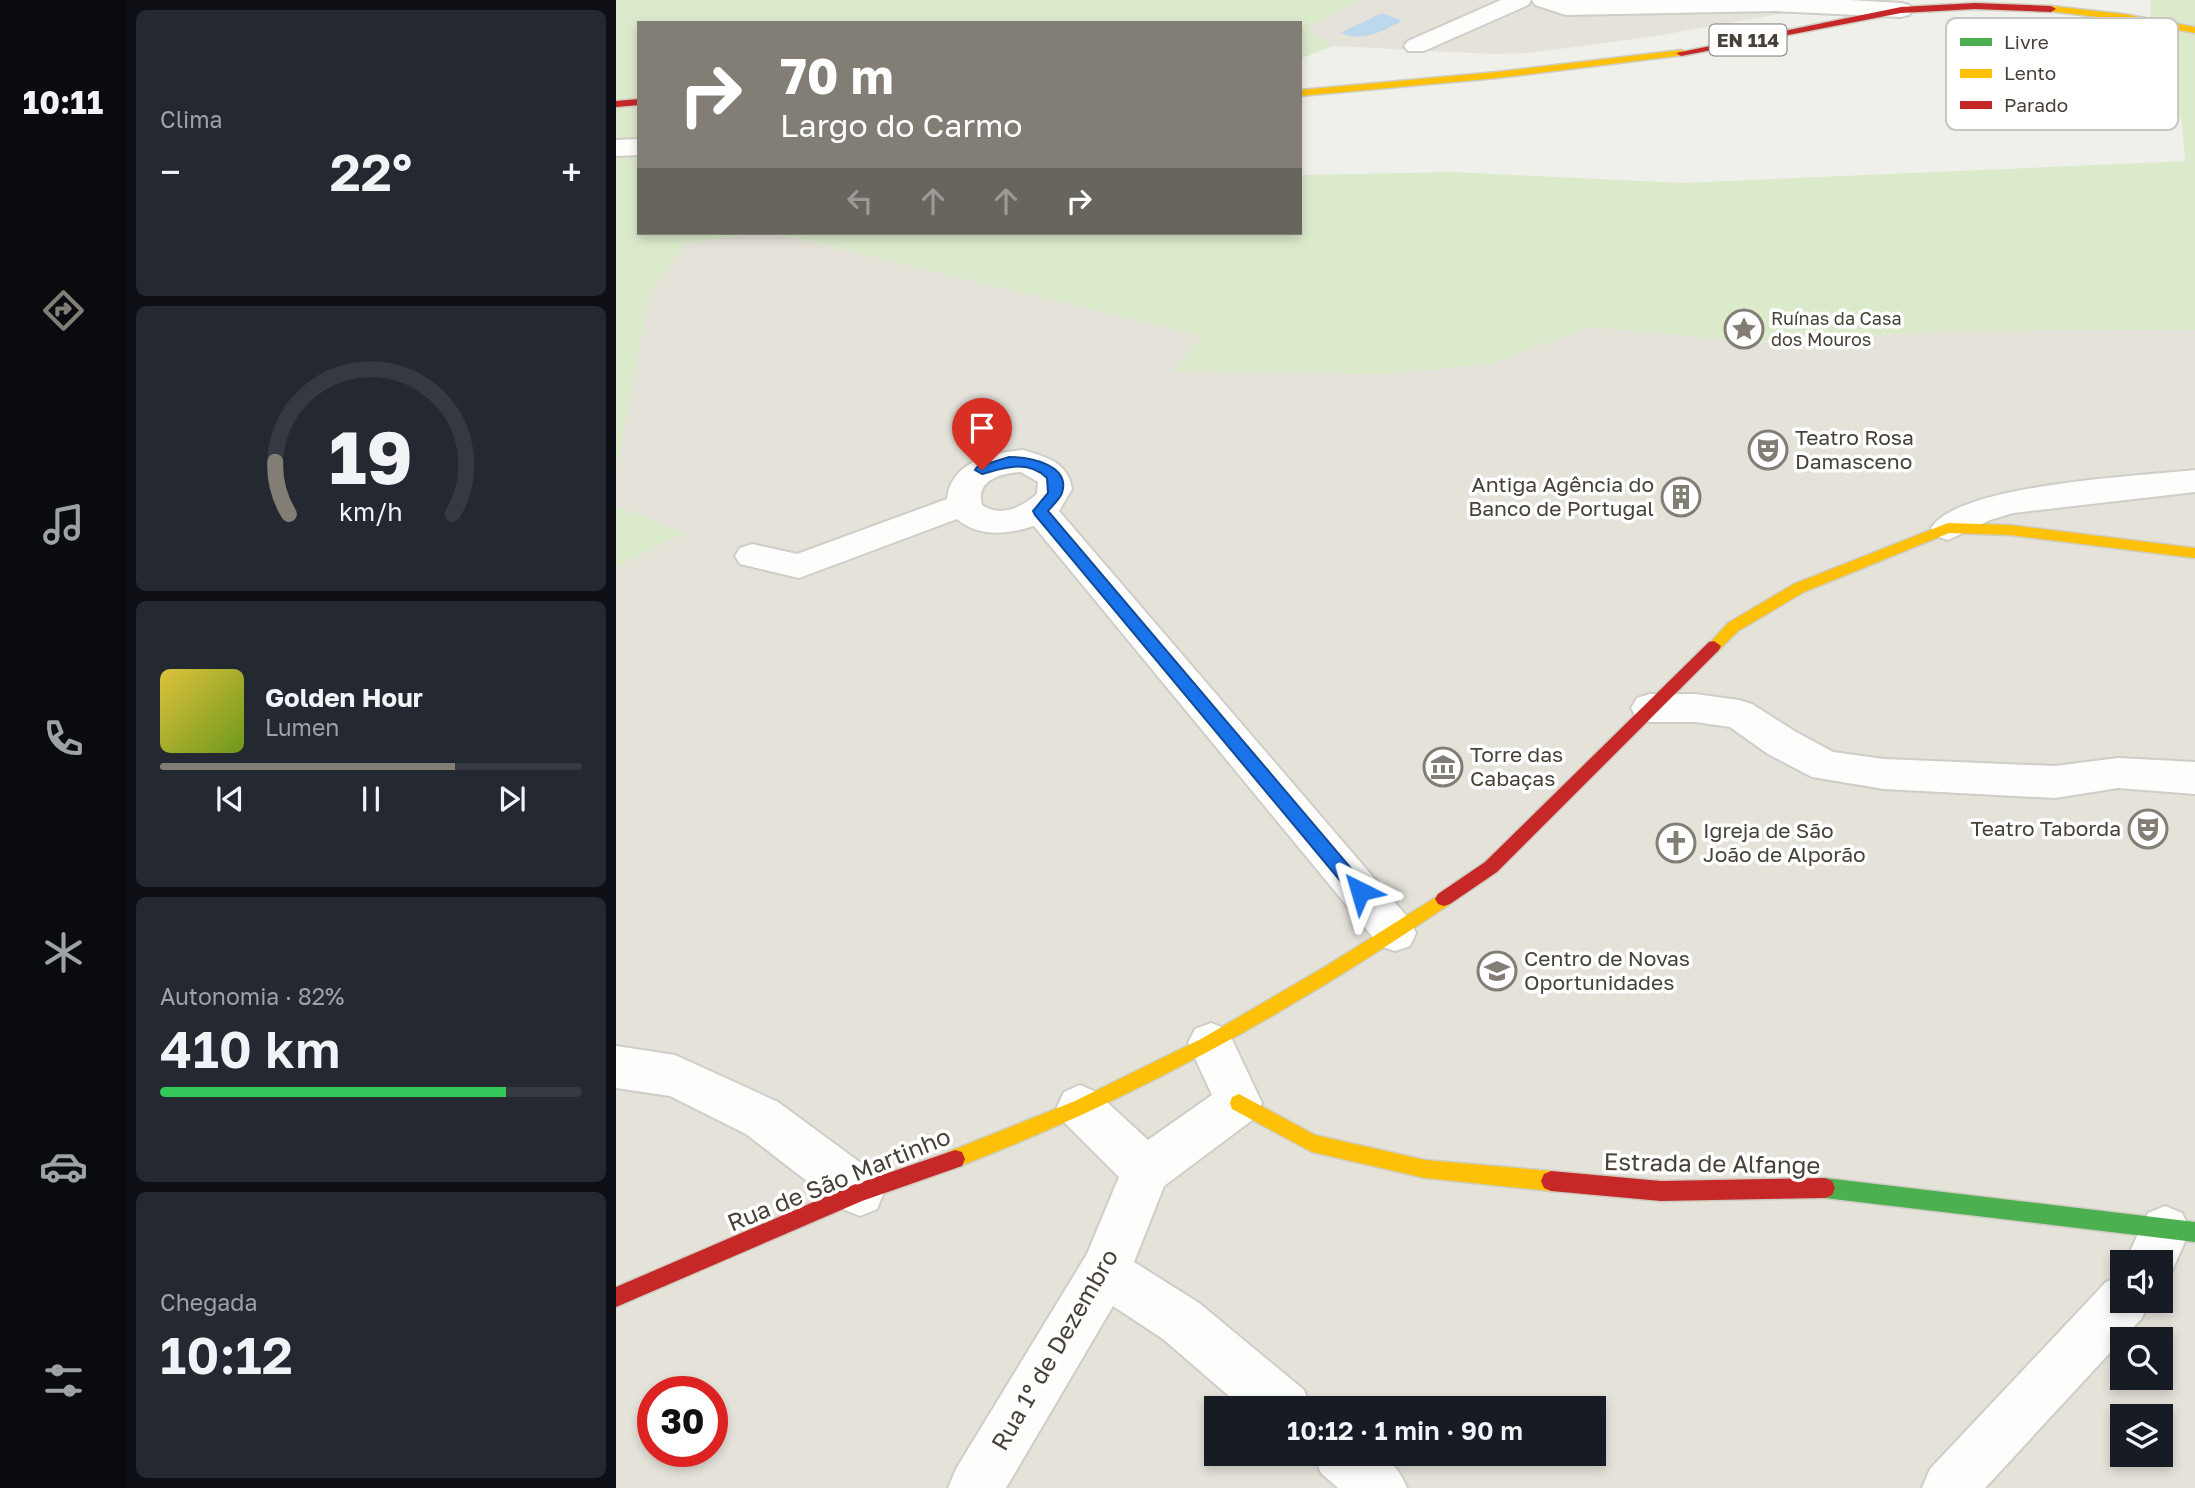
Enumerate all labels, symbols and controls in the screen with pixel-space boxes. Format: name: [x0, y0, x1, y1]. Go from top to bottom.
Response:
legend: [1946, 18, 2178, 130]
road number: EN 114: [1710, 24, 1786, 56]
text: Livre: [2004, 30, 2049, 53]
text: 70 m: [780, 46, 894, 105]
icon: right: [665, 49, 756, 140]
text: Lento: [2004, 61, 2056, 84]
text: 10:11: [23, 83, 103, 121]
text: Parado: [2004, 93, 2068, 116]
text: Clima: [160, 105, 223, 133]
text: Largo do Carmo: [780, 106, 1022, 144]
text: 22°: [330, 140, 412, 202]
text: −: [160, 149, 181, 194]
text: +: [561, 149, 582, 194]
icon: left: [841, 182, 879, 220]
icon: ahead: [914, 182, 952, 220]
icon: ahead: [987, 182, 1025, 220]
icon: right: [1060, 182, 1098, 220]
icon: directions: [39, 286, 88, 335]
place label: Ruínas da Casa dos Mouros: [1771, 307, 1902, 350]
place icon: Ruínas da Casa dos Mouros: [1723, 308, 1765, 350]
pin: [952, 398, 1012, 470]
icon: arrive: [963, 409, 1001, 447]
text: 19: [329, 414, 413, 501]
place label: Teatro Rosa Damasceno: [1795, 424, 1914, 474]
theatre icon: Teatro Rosa Damasceno: [1747, 429, 1789, 471]
place label: Antiga Agência do Banco de Portugal: [1468, 471, 1654, 521]
building icon: Antiga Agência do Banco de Portugal: [1660, 476, 1702, 518]
text: km/h: [339, 496, 403, 527]
icon: music: [39, 500, 88, 549]
text: Golden Hour: [265, 682, 423, 713]
text: Lumen: [265, 713, 339, 741]
icon: phone: [39, 714, 88, 763]
place label: Torre das Cabaças: [1470, 741, 1563, 791]
museum icon: Torre das Cabaças: [1422, 746, 1464, 788]
icon: previous: [211, 780, 249, 818]
icon: pause: [352, 780, 390, 818]
icon: next: [493, 780, 531, 818]
theatre icon: Teatro Taborda: [2127, 808, 2169, 850]
place label: Teatro Taborda: [1971, 815, 2121, 841]
place label: Igreja de São João de Alporão: [1703, 817, 1866, 867]
church icon: Igreja de São João de Alporão: [1655, 822, 1697, 864]
position arrow: [1323, 854, 1397, 928]
icon: climate: [39, 928, 88, 977]
place label: Centro de Novas Oportunidades: [1524, 945, 1690, 995]
school or university icon: Centro de Novas Oportunidades: [1476, 950, 1518, 992]
text: Autonomia · 82%: [160, 982, 344, 1010]
text: 410 km: [160, 1017, 341, 1079]
street label: Rua de São Martinho: [723, 1121, 954, 1237]
icon: car: [39, 1142, 88, 1191]
street label: Estrada de Alfange: [1603, 1146, 1821, 1179]
street label: Rua 1º de Dezembro: [984, 1243, 1123, 1455]
map controls: [2110, 1250, 2173, 1467]
button: sound: [2110, 1250, 2173, 1313]
text: Chegada: [160, 1288, 257, 1316]
text: 10:12: [160, 1323, 293, 1385]
button: search: [2110, 1327, 2173, 1390]
icon: filters: [39, 1356, 88, 1405]
speed limit sign: 30: [637, 1376, 728, 1467]
button: layers: [2110, 1404, 2173, 1467]
text: 10:12 · 1 min · 90 m: [1287, 1415, 1523, 1446]

